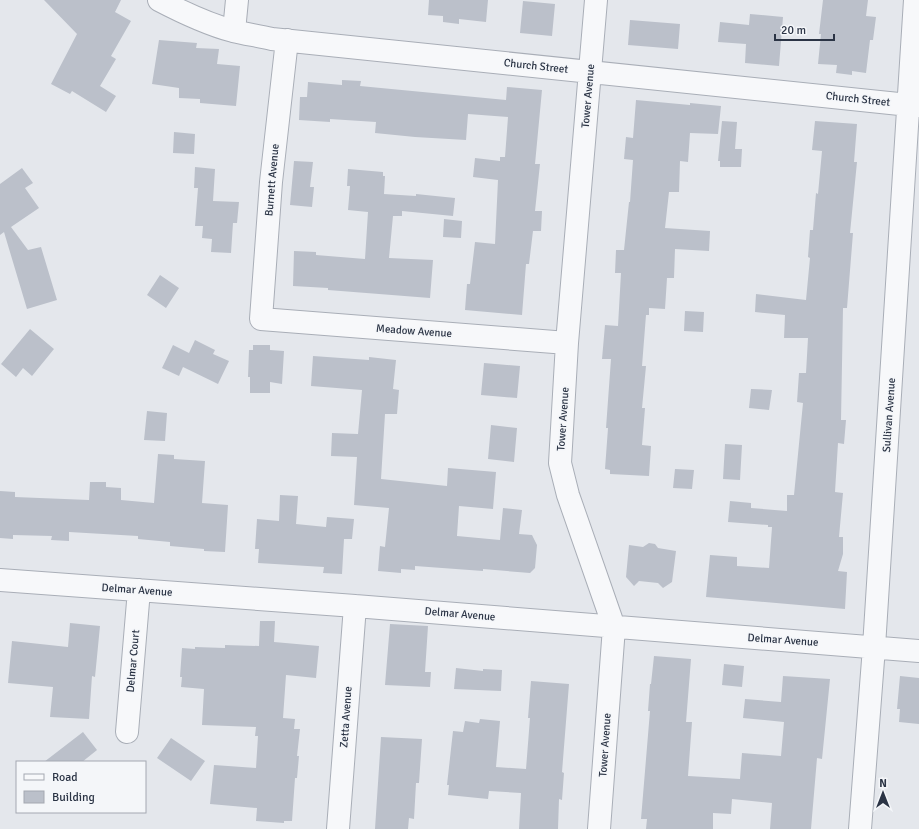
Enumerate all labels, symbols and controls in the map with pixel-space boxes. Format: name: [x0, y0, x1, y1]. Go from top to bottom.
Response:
scale bar: [775, 16, 834, 42]
text: 20 m: [781, 23, 806, 38]
street label: Church Street: [503, 56, 569, 76]
street label: Tower Avenue: [579, 63, 597, 129]
street label: Church Street: [825, 89, 891, 109]
street label: Burnett Avenue: [262, 143, 282, 217]
street label: Meadow Avenue: [376, 322, 452, 340]
street label: Sullivan Avenue: [880, 377, 898, 453]
street label: Tower Avenue: [554, 386, 572, 452]
street label: Delmar Avenue: [101, 581, 173, 599]
street label: Delmar Avenue: [424, 604, 496, 624]
street label: Delmar Court: [124, 629, 142, 693]
street label: Delmar Avenue: [747, 631, 819, 649]
street label: Zetta Avenue: [337, 686, 355, 748]
street label: Tower Avenue: [596, 712, 614, 778]
legend: [16, 761, 146, 813]
text: Road: [52, 770, 78, 785]
north arrow: [863, 773, 903, 813]
text: N: [879, 777, 887, 790]
text: Building: [52, 790, 95, 805]

